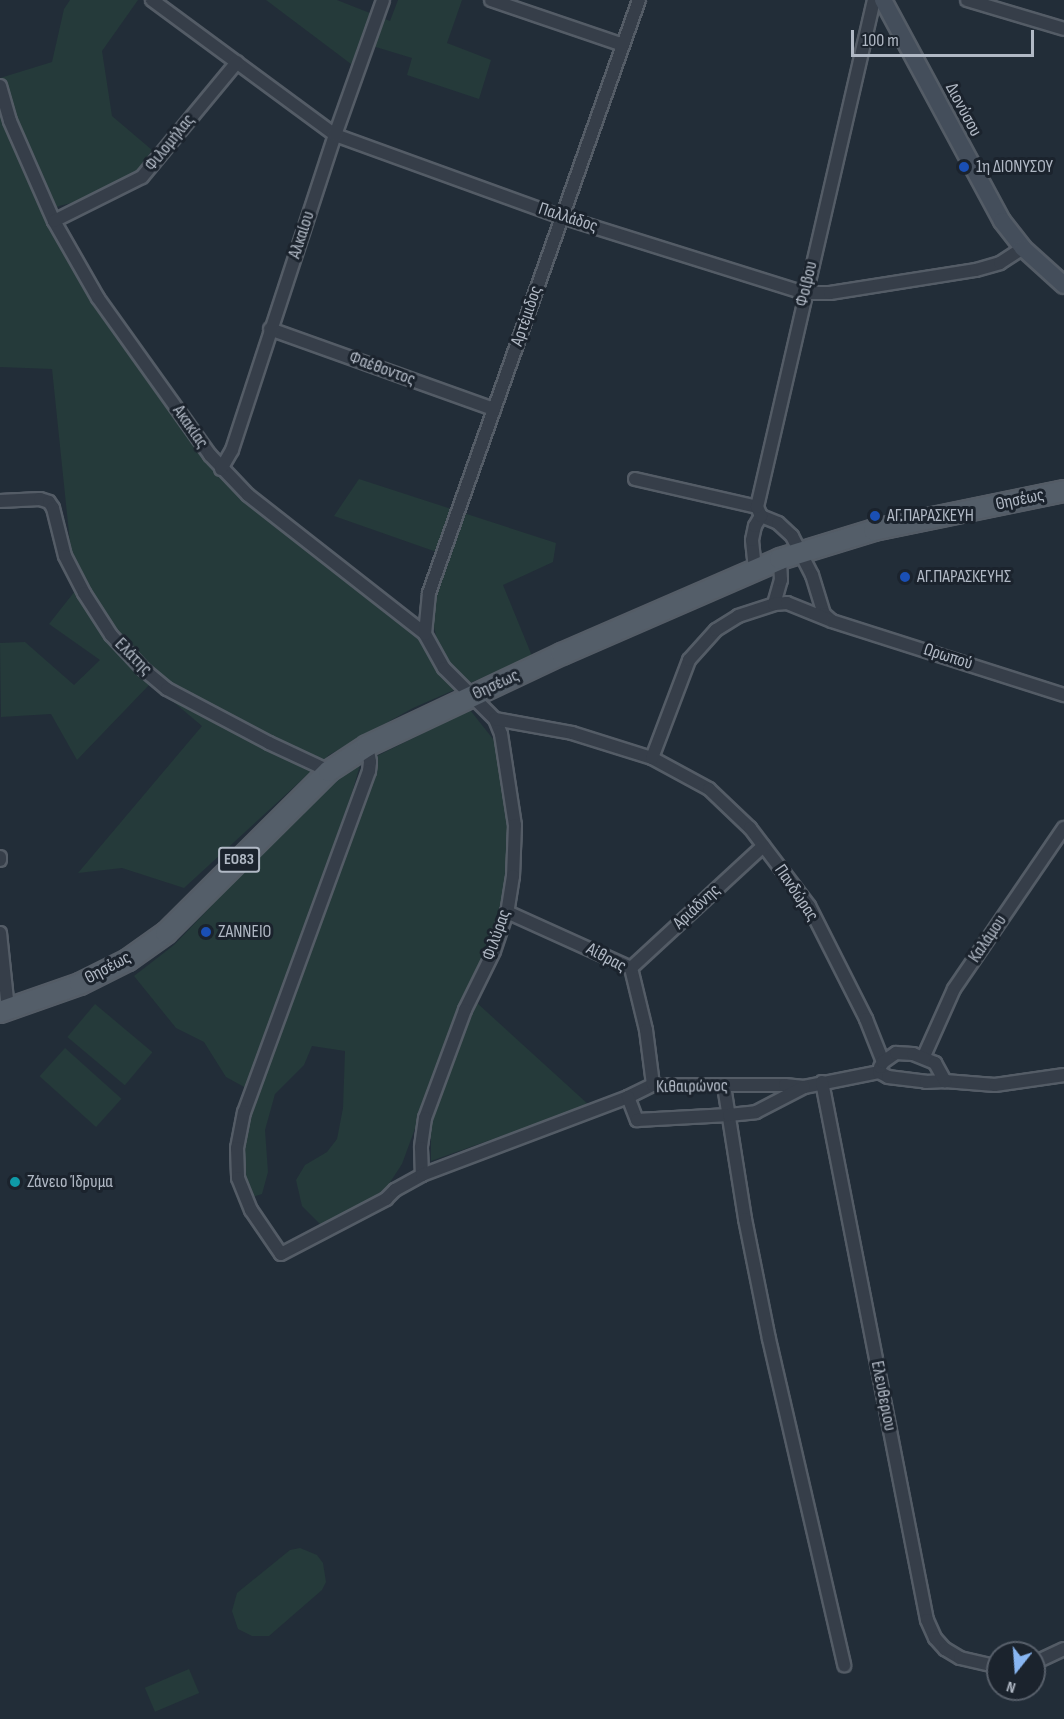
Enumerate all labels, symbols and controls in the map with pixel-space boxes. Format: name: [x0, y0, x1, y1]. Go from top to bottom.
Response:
scale bar: [854, 18, 1037, 56]
text: 100 m: [862, 30, 899, 51]
street label: Διονύσου: [940, 80, 986, 140]
street label: Φιλομήλας: [140, 110, 200, 176]
place label: 1η ΔΙΟΝΥΣΟΥ: [976, 156, 1053, 178]
marker: 1η ΔΙΟΝΥΣΟΥ: [957, 160, 971, 174]
street label: Παλλάδος: [536, 198, 600, 238]
street label: Αλκαίου: [284, 209, 320, 261]
street label: Φοίβου: [791, 259, 823, 309]
street label: Αρτέμιδος: [507, 283, 547, 349]
street label: Φαέθοντος: [346, 347, 418, 391]
street label: Ακακίας: [167, 401, 213, 453]
street label: Θησέως: [994, 484, 1046, 516]
place label: ΑΓ.ΠΑΡΑΣΚΕΥΗ: [887, 505, 974, 527]
marker: ΑΓ.ΠΑΡΑΣΚΕΥΗ: [868, 509, 882, 523]
place label: ΑΓ.ΠΑΡΑΣΚΕΥΗΣ: [917, 566, 1011, 588]
marker: ΑΓ.ΠΑΡΑΣΚΕΥΗΣ: [898, 570, 912, 584]
street label: Ελάτης: [110, 634, 156, 680]
street label: Ωρωπού: [921, 639, 975, 675]
street label: Θησέως: [469, 665, 523, 705]
road number: ΕΟ83: [218, 847, 260, 873]
street label: Πανδώρας: [769, 861, 823, 925]
street label: Αριάδνης: [669, 880, 725, 934]
street label: Φιλύρας: [478, 907, 516, 963]
street label: Καλάμου: [964, 911, 1012, 967]
place label: ΖΑΝΝΕΙΟ: [218, 921, 271, 943]
marker: ΖΑΝΝΕΙΟ: [199, 925, 213, 939]
street label: Αίθρας: [582, 939, 630, 977]
street label: Θησέως: [81, 947, 135, 989]
street label: Κιθαιρώνος: [656, 1076, 728, 1098]
place label: Ζάνειο Ίδρυμα: [27, 1171, 113, 1193]
marker: Ζάνειο Ίδρυμα: [8, 1175, 22, 1189]
street label: Ελευθεριου: [866, 1359, 900, 1433]
north arrow: [986, 1641, 1046, 1701]
text: N: [1004, 1676, 1018, 1697]

